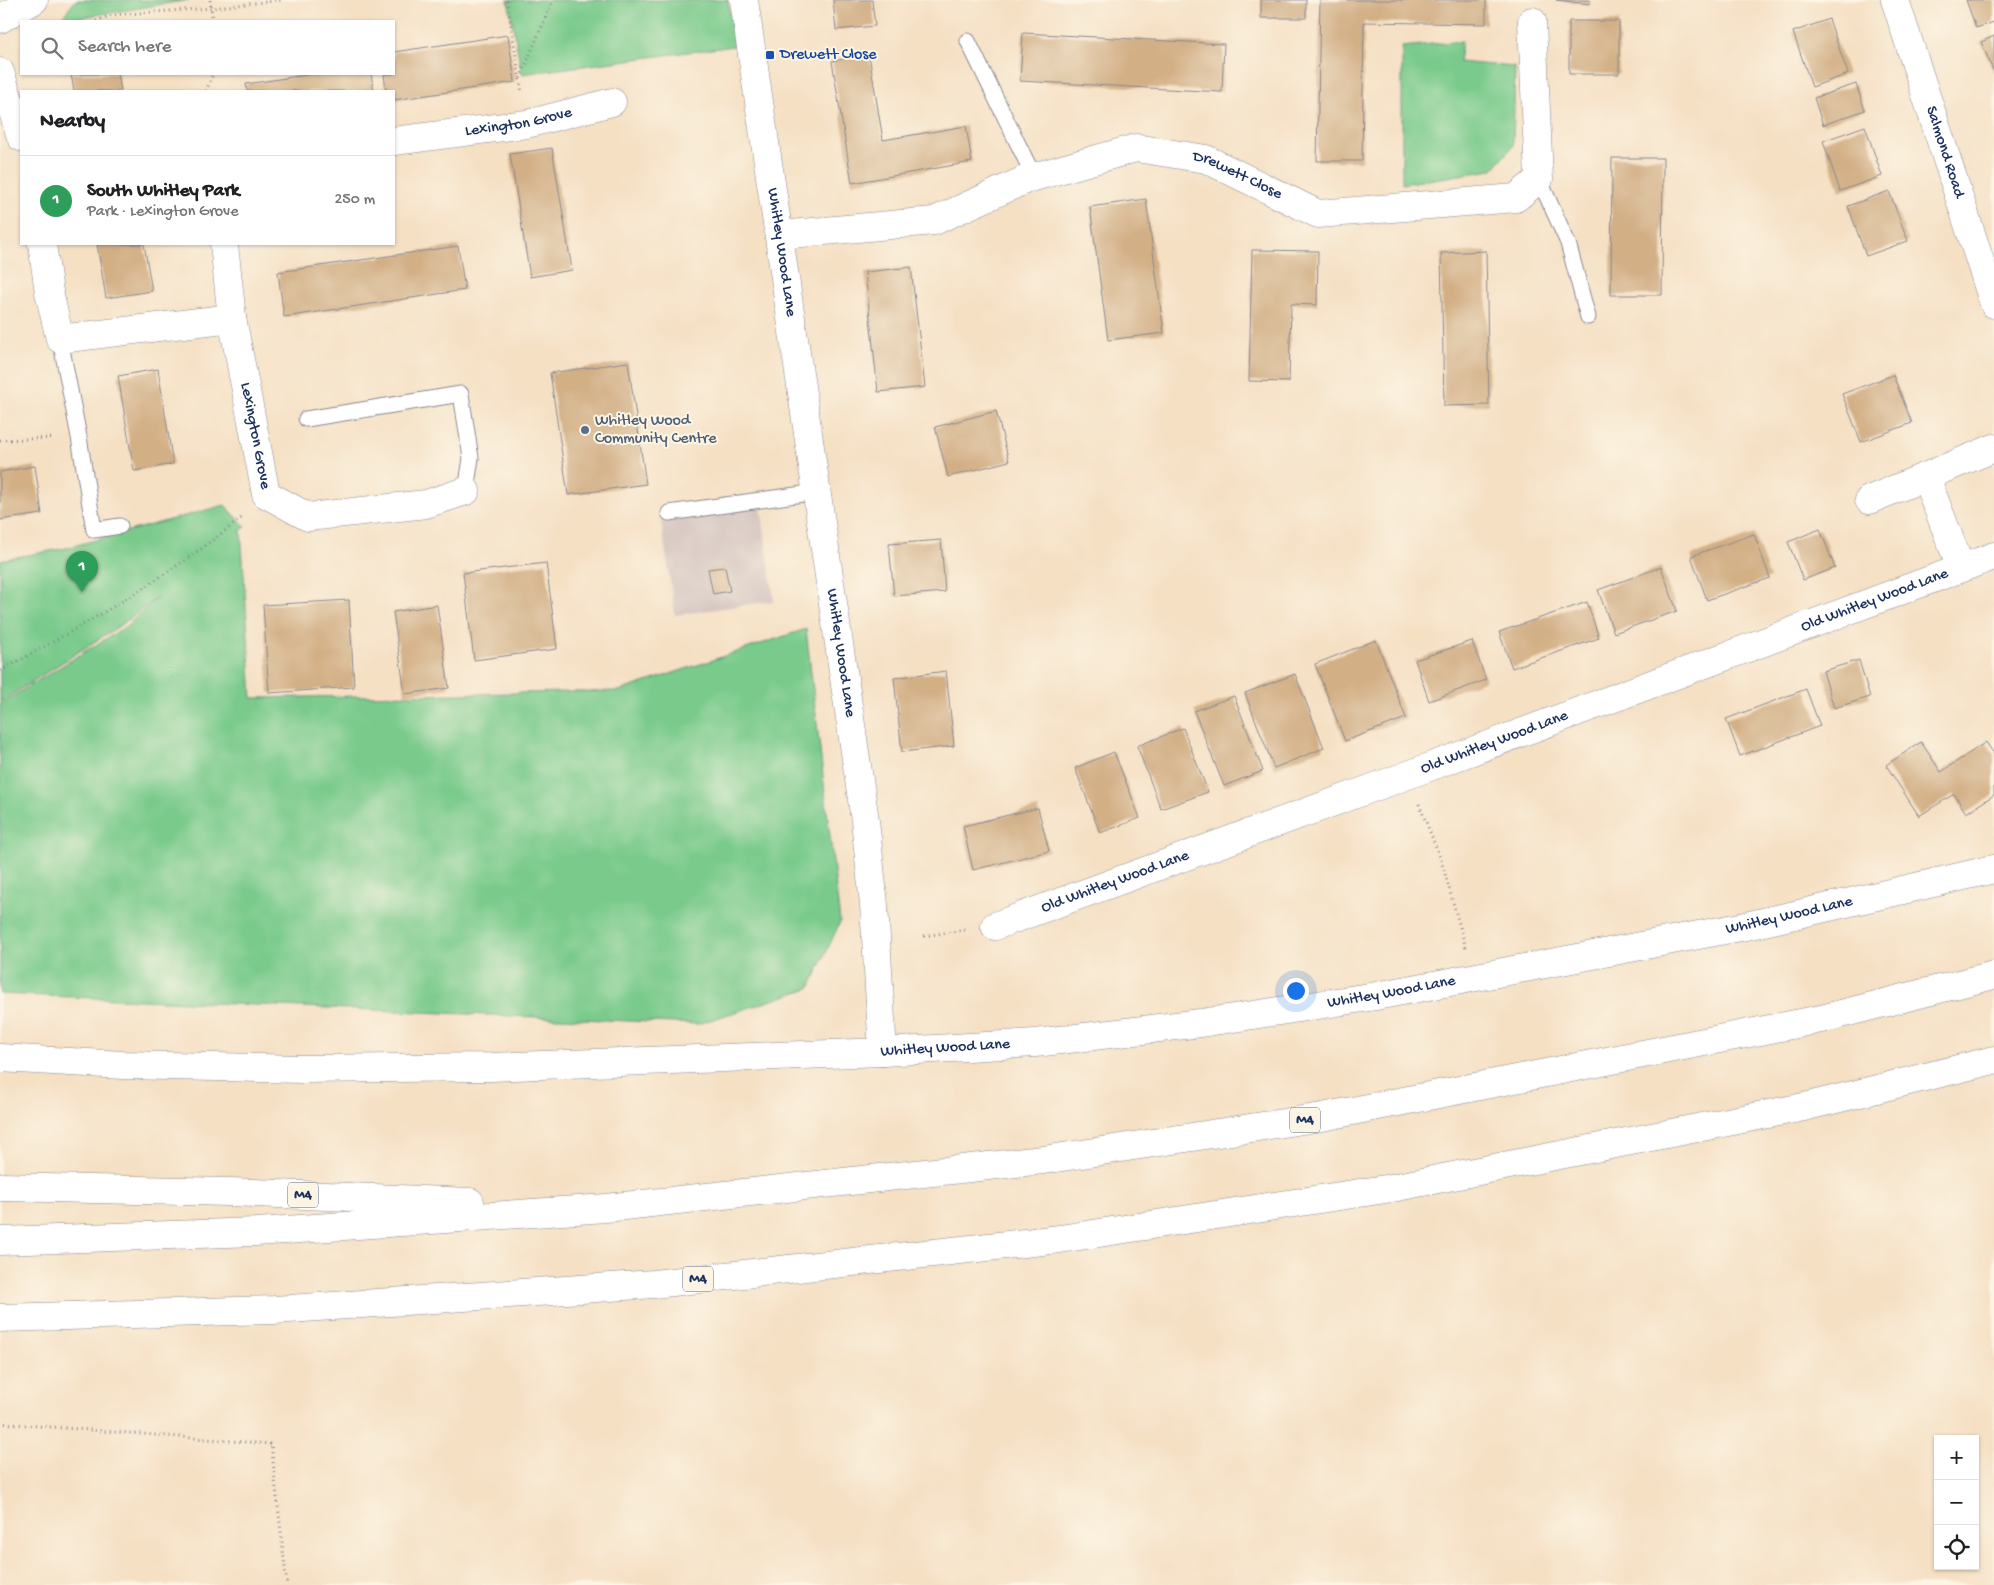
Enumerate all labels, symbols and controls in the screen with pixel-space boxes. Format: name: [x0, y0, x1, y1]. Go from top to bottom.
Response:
search box: [20, 20, 395, 75]
icon: search: [38, 34, 66, 62]
text: Search here: [78, 36, 172, 59]
place label: Drewett Close: [779, 46, 877, 65]
marker: Drewett Close: [764, 49, 776, 61]
street label: Lexington Grove: [464, 103, 575, 141]
street label: Salmond Road: [1921, 104, 1969, 202]
text: Nearby: [40, 110, 105, 135]
street label: Drewett Close: [1191, 147, 1286, 205]
text: South Whitley Park: [87, 180, 239, 203]
street label: Whitley Wood Lane: [762, 187, 800, 319]
text: 1: [53, 191, 59, 210]
text: 250 m: [335, 191, 375, 210]
text: Park · Lexington Grove: [87, 203, 238, 222]
street label: Lexington Grove: [235, 381, 275, 492]
place label: Whitley Wood Community Centre: [595, 412, 717, 449]
marker: Whitley Wood Community Centre: [579, 424, 591, 436]
pin: 1: [66, 551, 98, 592]
street label: Old Whitley Wood Lane: [1798, 564, 1952, 637]
street label: Whitley Wood Lane: [821, 587, 859, 719]
street label: Old Whitley Wood Lane: [1418, 706, 1572, 779]
street label: Old Whitley Wood Lane: [1039, 846, 1192, 918]
street label: Whitley Wood Lane: [1724, 892, 1855, 939]
street label: Whitley Wood Lane: [1326, 972, 1458, 1013]
your location: [1283, 978, 1309, 1004]
street label: Whitley Wood Lane: [880, 1035, 1011, 1062]
road number: M4: [1290, 1108, 1320, 1132]
road number: M4: [288, 1182, 318, 1208]
road number: M4: [683, 1266, 713, 1292]
map controls: [1934, 1435, 1979, 1570]
button: +: [1934, 1435, 1979, 1480]
button: −: [1934, 1480, 1979, 1525]
button: locate: [1934, 1525, 1979, 1570]

